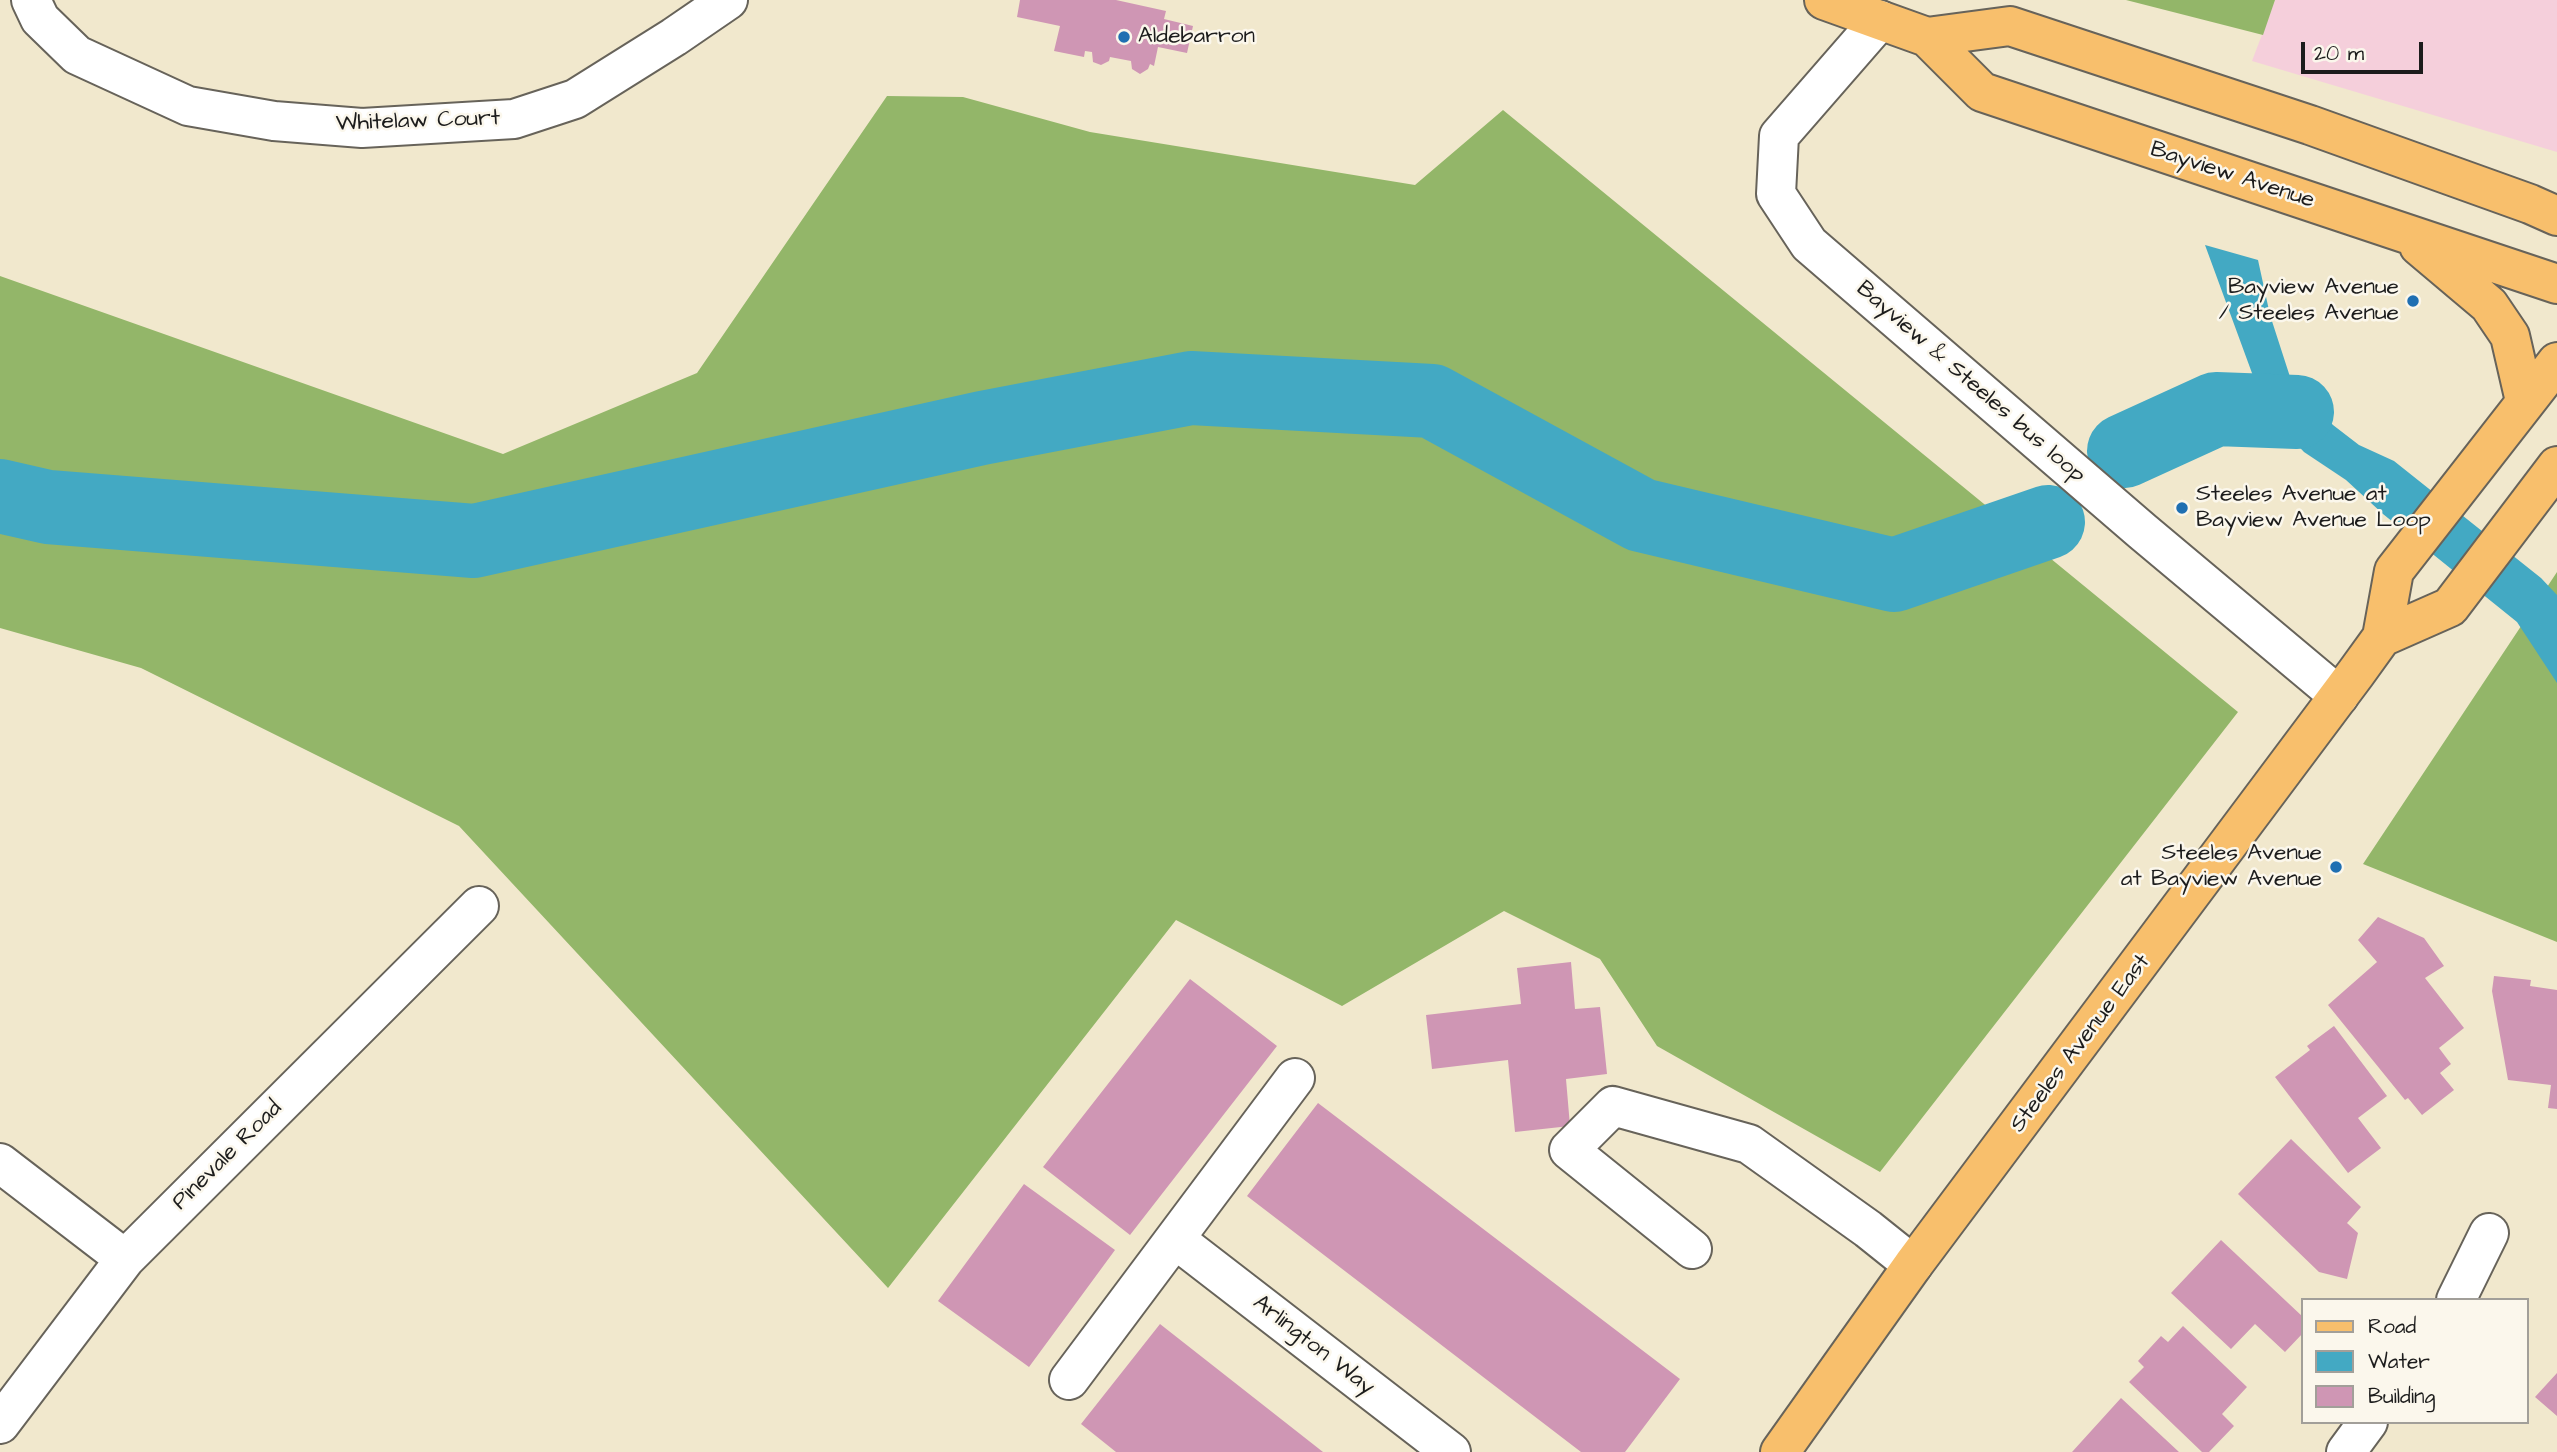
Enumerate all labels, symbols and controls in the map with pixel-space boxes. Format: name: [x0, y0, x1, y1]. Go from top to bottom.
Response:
place label: Aldebarron: [1138, 23, 1255, 51]
scale bar: [2305, 28, 2428, 72]
marker: Aldebarron: [1116, 29, 1132, 45]
text: 20 m: [2314, 39, 2364, 68]
street label: Whitelaw Court: [335, 105, 501, 139]
street label: Bayview Avenue: [2146, 136, 2318, 216]
place label: Bayview Avenue / Steeles Avenue: [2219, 274, 2399, 328]
street label: Bayview & Steeles bus loop: [1850, 276, 2090, 490]
marker: Bayview Avenue / Steeles Avenue: [2405, 293, 2421, 309]
place label: Steeles Avenue at Bayview Avenue Loop: [2196, 481, 2431, 535]
marker: Steeles Avenue at Bayview Avenue Loop: [2174, 500, 2190, 516]
place label: Steeles Avenue at Bayview Avenue: [2121, 840, 2322, 894]
marker: Steeles Avenue at Bayview Avenue: [2328, 859, 2344, 875]
street label: Steeles Avenue East: [2005, 949, 2157, 1139]
street label: Pinevale Road: [167, 1095, 289, 1217]
street label: Arlington Way: [1247, 1290, 1379, 1402]
legend: [2302, 1298, 2529, 1424]
text: Road: [2368, 1312, 2416, 1341]
text: Water: [2368, 1347, 2430, 1376]
text: Building: [2368, 1382, 2435, 1411]

